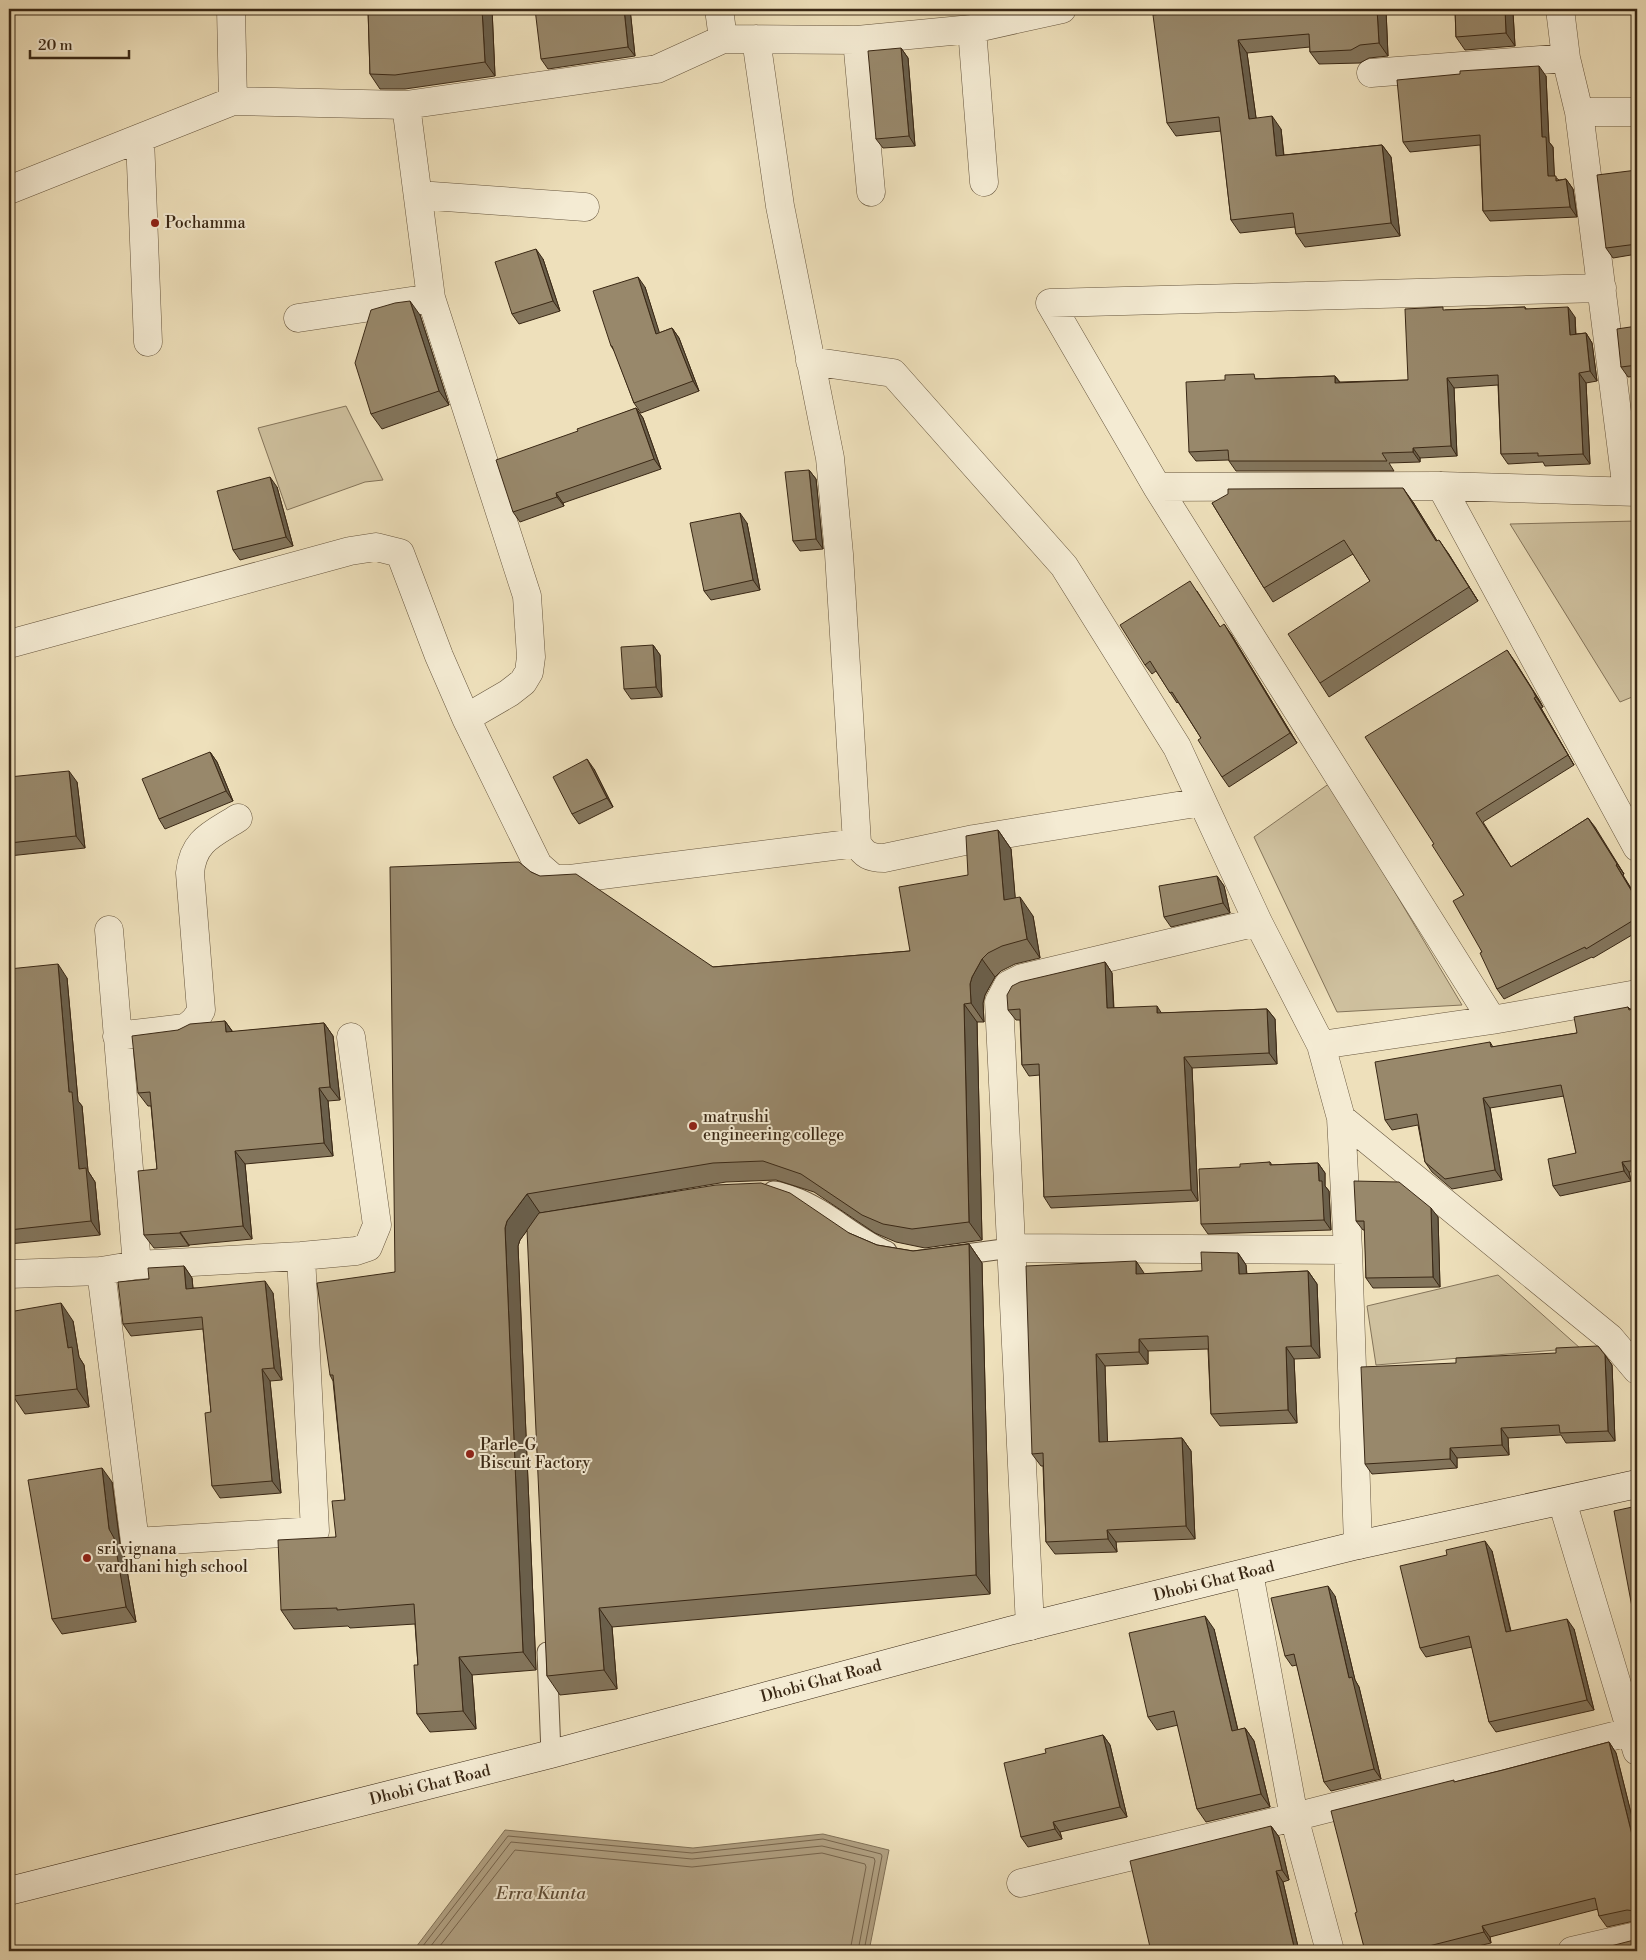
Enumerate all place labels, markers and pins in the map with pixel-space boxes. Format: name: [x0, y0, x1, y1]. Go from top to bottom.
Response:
place label: Pochamma: [165, 213, 246, 233]
marker: Pochamma: [149, 217, 161, 229]
place label: matrushi engineering college: [703, 1107, 844, 1145]
marker: matrushi engineering college: [687, 1120, 699, 1132]
place label: Parle-G Biscuit Factory: [479, 1435, 590, 1473]
marker: Parle-G Biscuit Factory: [464, 1448, 476, 1460]
place label: sri vignana vardhani high school: [96, 1539, 248, 1577]
marker: sri vignana vardhani high school: [81, 1552, 93, 1564]

